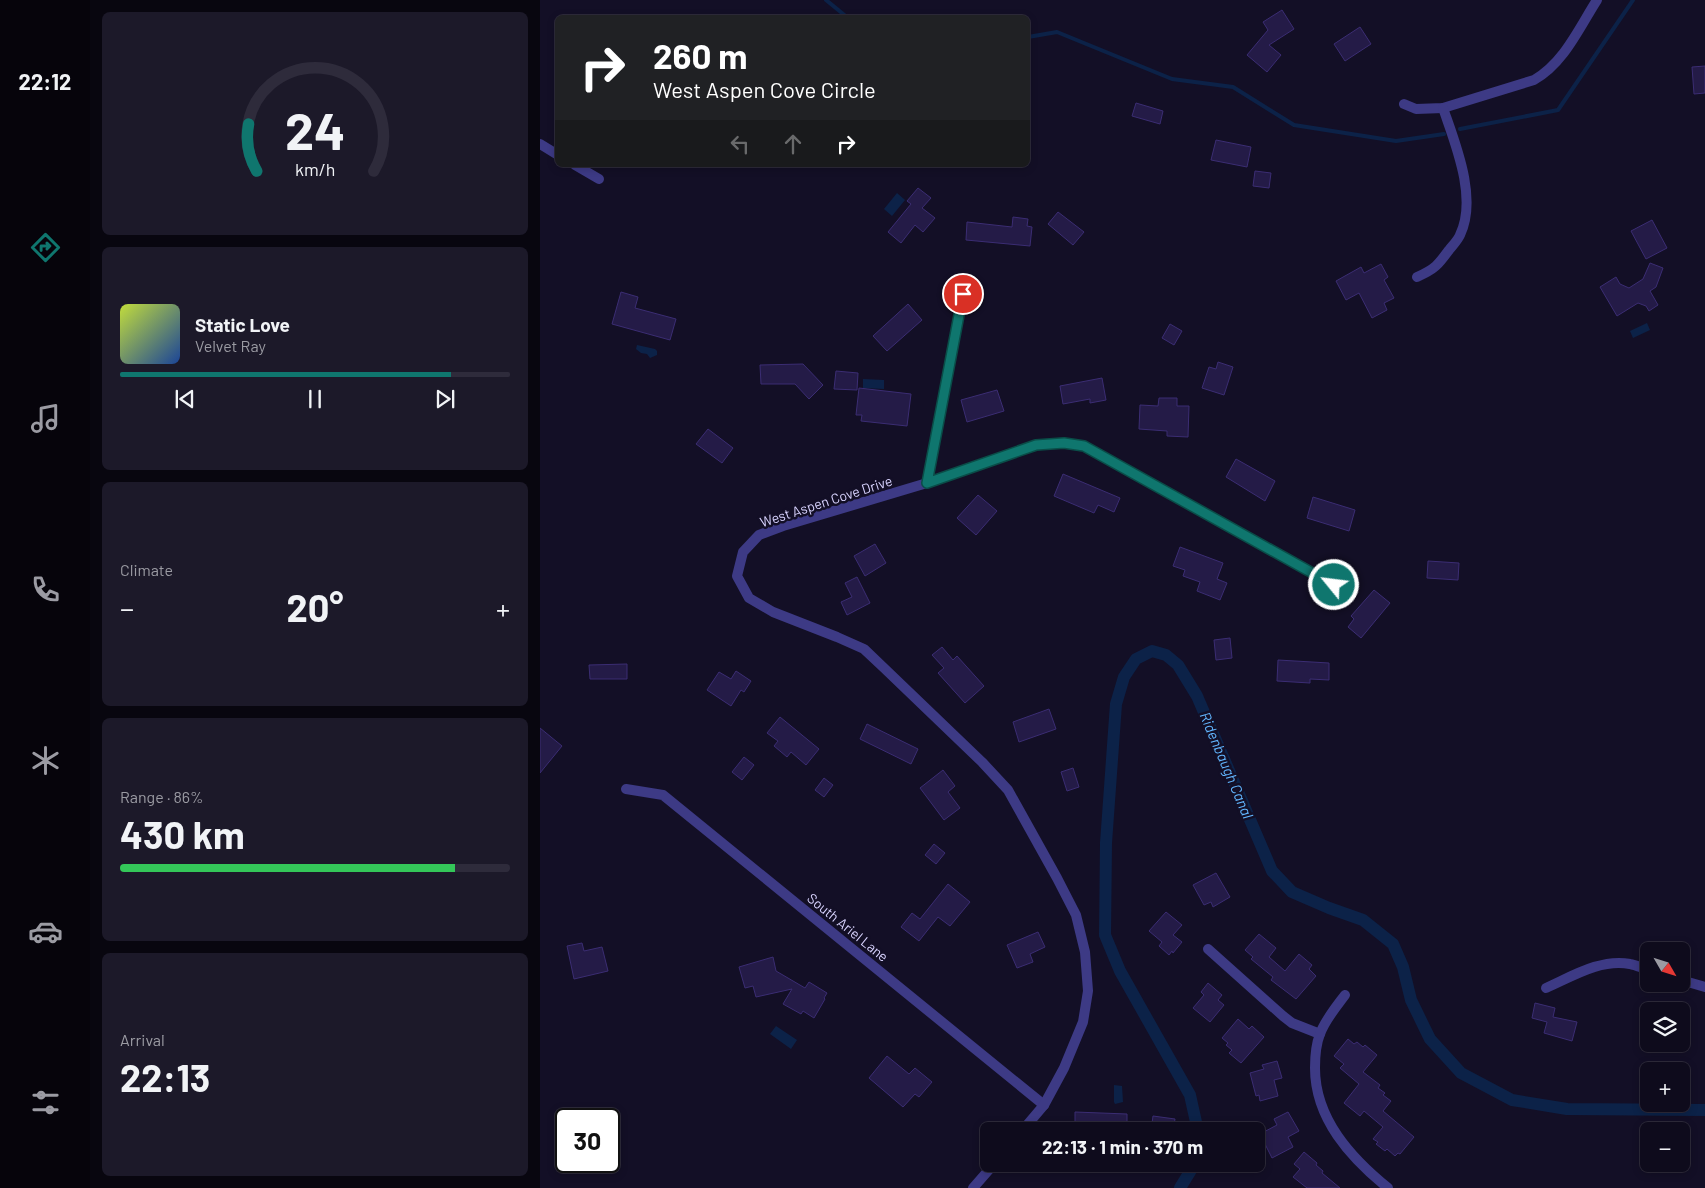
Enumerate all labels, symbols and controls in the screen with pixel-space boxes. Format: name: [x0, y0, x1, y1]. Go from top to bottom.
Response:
text: 260 m: [653, 34, 748, 76]
icon: right: [570, 35, 635, 100]
text: 22:12: [19, 68, 71, 94]
text: West Aspen Cove Circle: [653, 76, 876, 102]
text: 24: [285, 98, 345, 160]
icon: left: [726, 130, 754, 158]
icon: ahead: [779, 130, 807, 158]
icon: right: [832, 130, 860, 158]
text: km/h: [295, 158, 335, 180]
icon: directions: [28, 230, 63, 265]
pin: [942, 273, 984, 315]
icon: arrive: [949, 280, 977, 308]
text: Static Love: [195, 313, 290, 336]
text: Velvet Ray: [195, 336, 266, 355]
icon: previous: [171, 385, 199, 413]
icon: pause: [301, 385, 329, 413]
icon: next: [431, 385, 459, 413]
icon: music: [28, 401, 63, 436]
street label: West Aspen Cove Drive: [758, 472, 894, 530]
position arrow: [1307, 558, 1359, 610]
text: Climate: [120, 560, 173, 579]
icon: phone: [28, 572, 63, 607]
text: 20°: [286, 584, 344, 630]
text: −: [120, 591, 134, 625]
text: +: [496, 591, 510, 625]
water label: Ridenbaugh Canal: [1196, 709, 1258, 822]
icon: climate: [28, 743, 63, 778]
text: Range · 86%: [120, 787, 204, 806]
text: 430 km: [120, 811, 245, 857]
street label: South Ariel Lane: [804, 889, 892, 965]
icon: car: [28, 914, 63, 949]
north arrow: [1640, 942, 1690, 992]
map controls: [1640, 942, 1690, 1172]
button: layers: [1640, 1002, 1690, 1052]
text: Arrival: [120, 1030, 165, 1049]
text: 22:13: [120, 1054, 210, 1100]
button: +: [1640, 1062, 1690, 1112]
icon: filters: [28, 1085, 63, 1120]
speed limit sign: 30: [555, 1108, 620, 1173]
button: −: [1640, 1122, 1690, 1172]
text: 22:13 · 1 min · 370 m: [1042, 1135, 1203, 1158]

